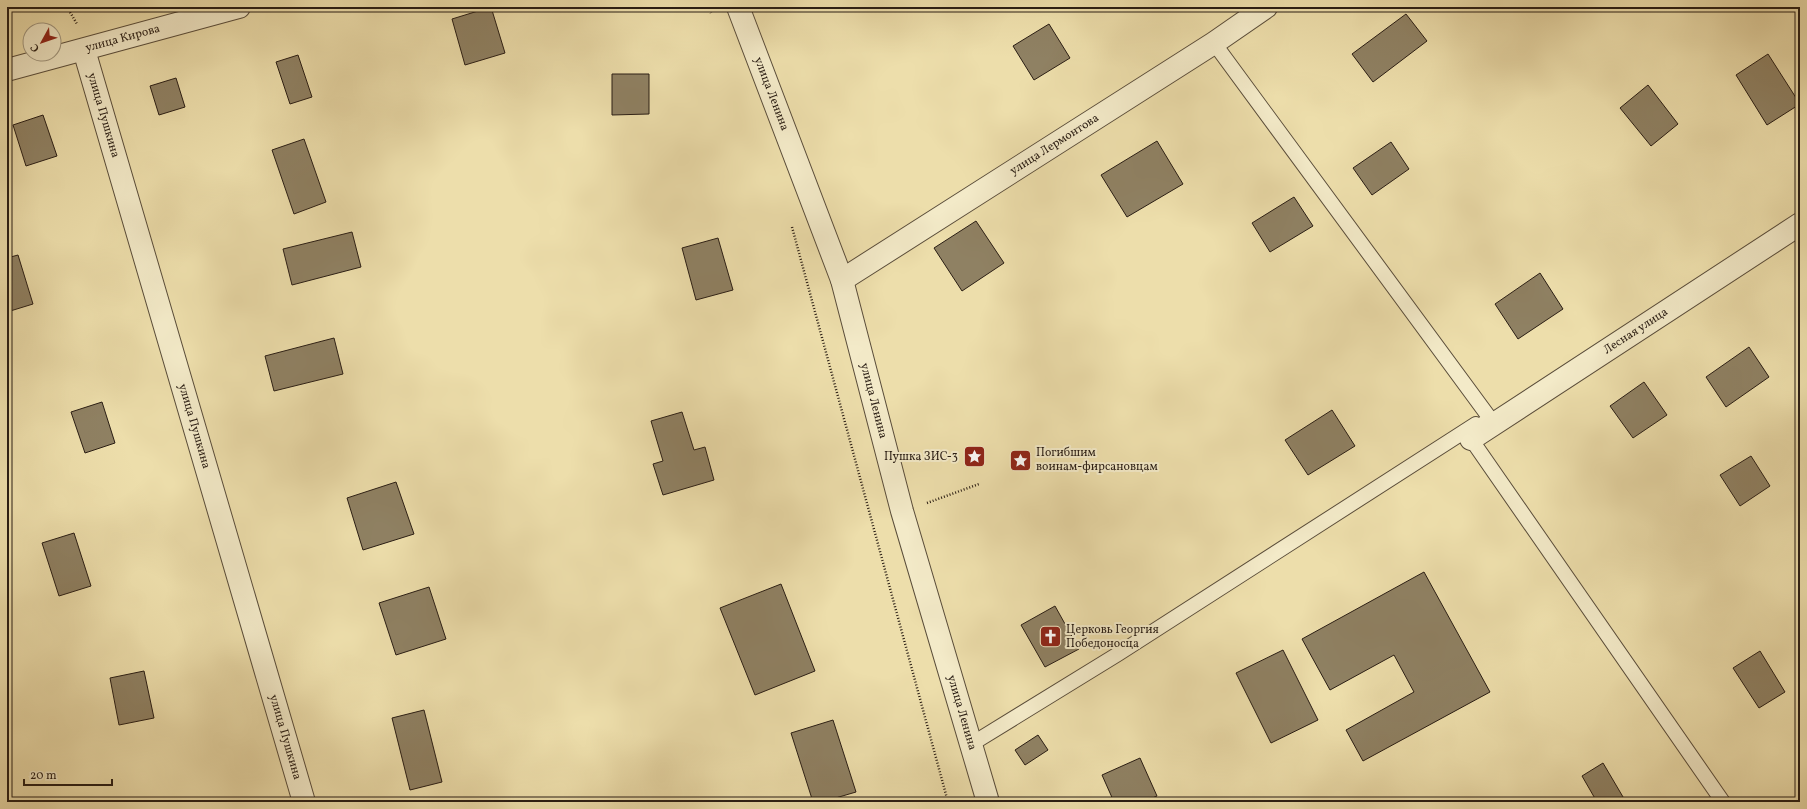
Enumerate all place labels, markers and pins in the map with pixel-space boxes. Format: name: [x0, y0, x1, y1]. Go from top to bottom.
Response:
place icon: Пушка ЗИС-3: [961, 444, 987, 470]
place label: Погибшим воинам-фирсановцам: [1036, 445, 1158, 475]
place icon: Погибшим воинам-фирсановцам: [1008, 447, 1034, 473]
place label: Пушка ЗИС-3: [884, 449, 958, 465]
place label: Церковь Георгия Победоносца: [1066, 622, 1159, 652]
church icon: Церковь Георгия Победоносца: [1037, 624, 1063, 650]

